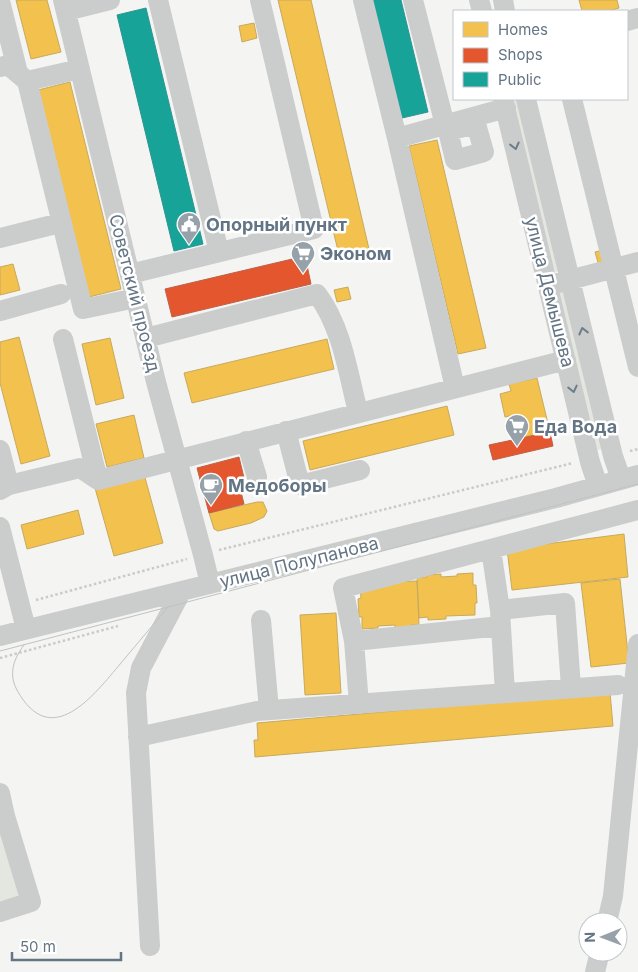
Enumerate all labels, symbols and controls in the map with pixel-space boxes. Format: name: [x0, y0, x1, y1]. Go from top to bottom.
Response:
legend: [453, 10, 628, 100]
text: Homes: [498, 20, 548, 39]
text: Shops: [498, 45, 543, 64]
text: Public: [498, 70, 541, 89]
one-way arrow: [509, 142, 520, 151]
public building icon: Опорный пункт: [176, 211, 202, 245]
street label: Советский проезд: [105, 212, 165, 374]
place label: Опорный пункт: [206, 214, 347, 235]
street label: улица Демышева: [521, 215, 579, 369]
supermarket icon: Эконом: [290, 240, 316, 274]
place label: Эконом: [320, 243, 391, 264]
one-way arrow: [578, 326, 589, 335]
one-way arrow: [567, 385, 578, 394]
supermarket icon: Еда Вода: [504, 413, 530, 447]
place label: Еда Вода: [534, 416, 617, 437]
cafe icon: Медоборы: [198, 472, 224, 506]
place label: Медоборы: [228, 475, 326, 496]
street label: улица Полупанова: [217, 532, 381, 592]
north arrow: [578, 912, 628, 962]
scale bar: [12, 930, 121, 962]
text: N: [581, 932, 598, 943]
text: 50 m: [20, 937, 56, 956]

